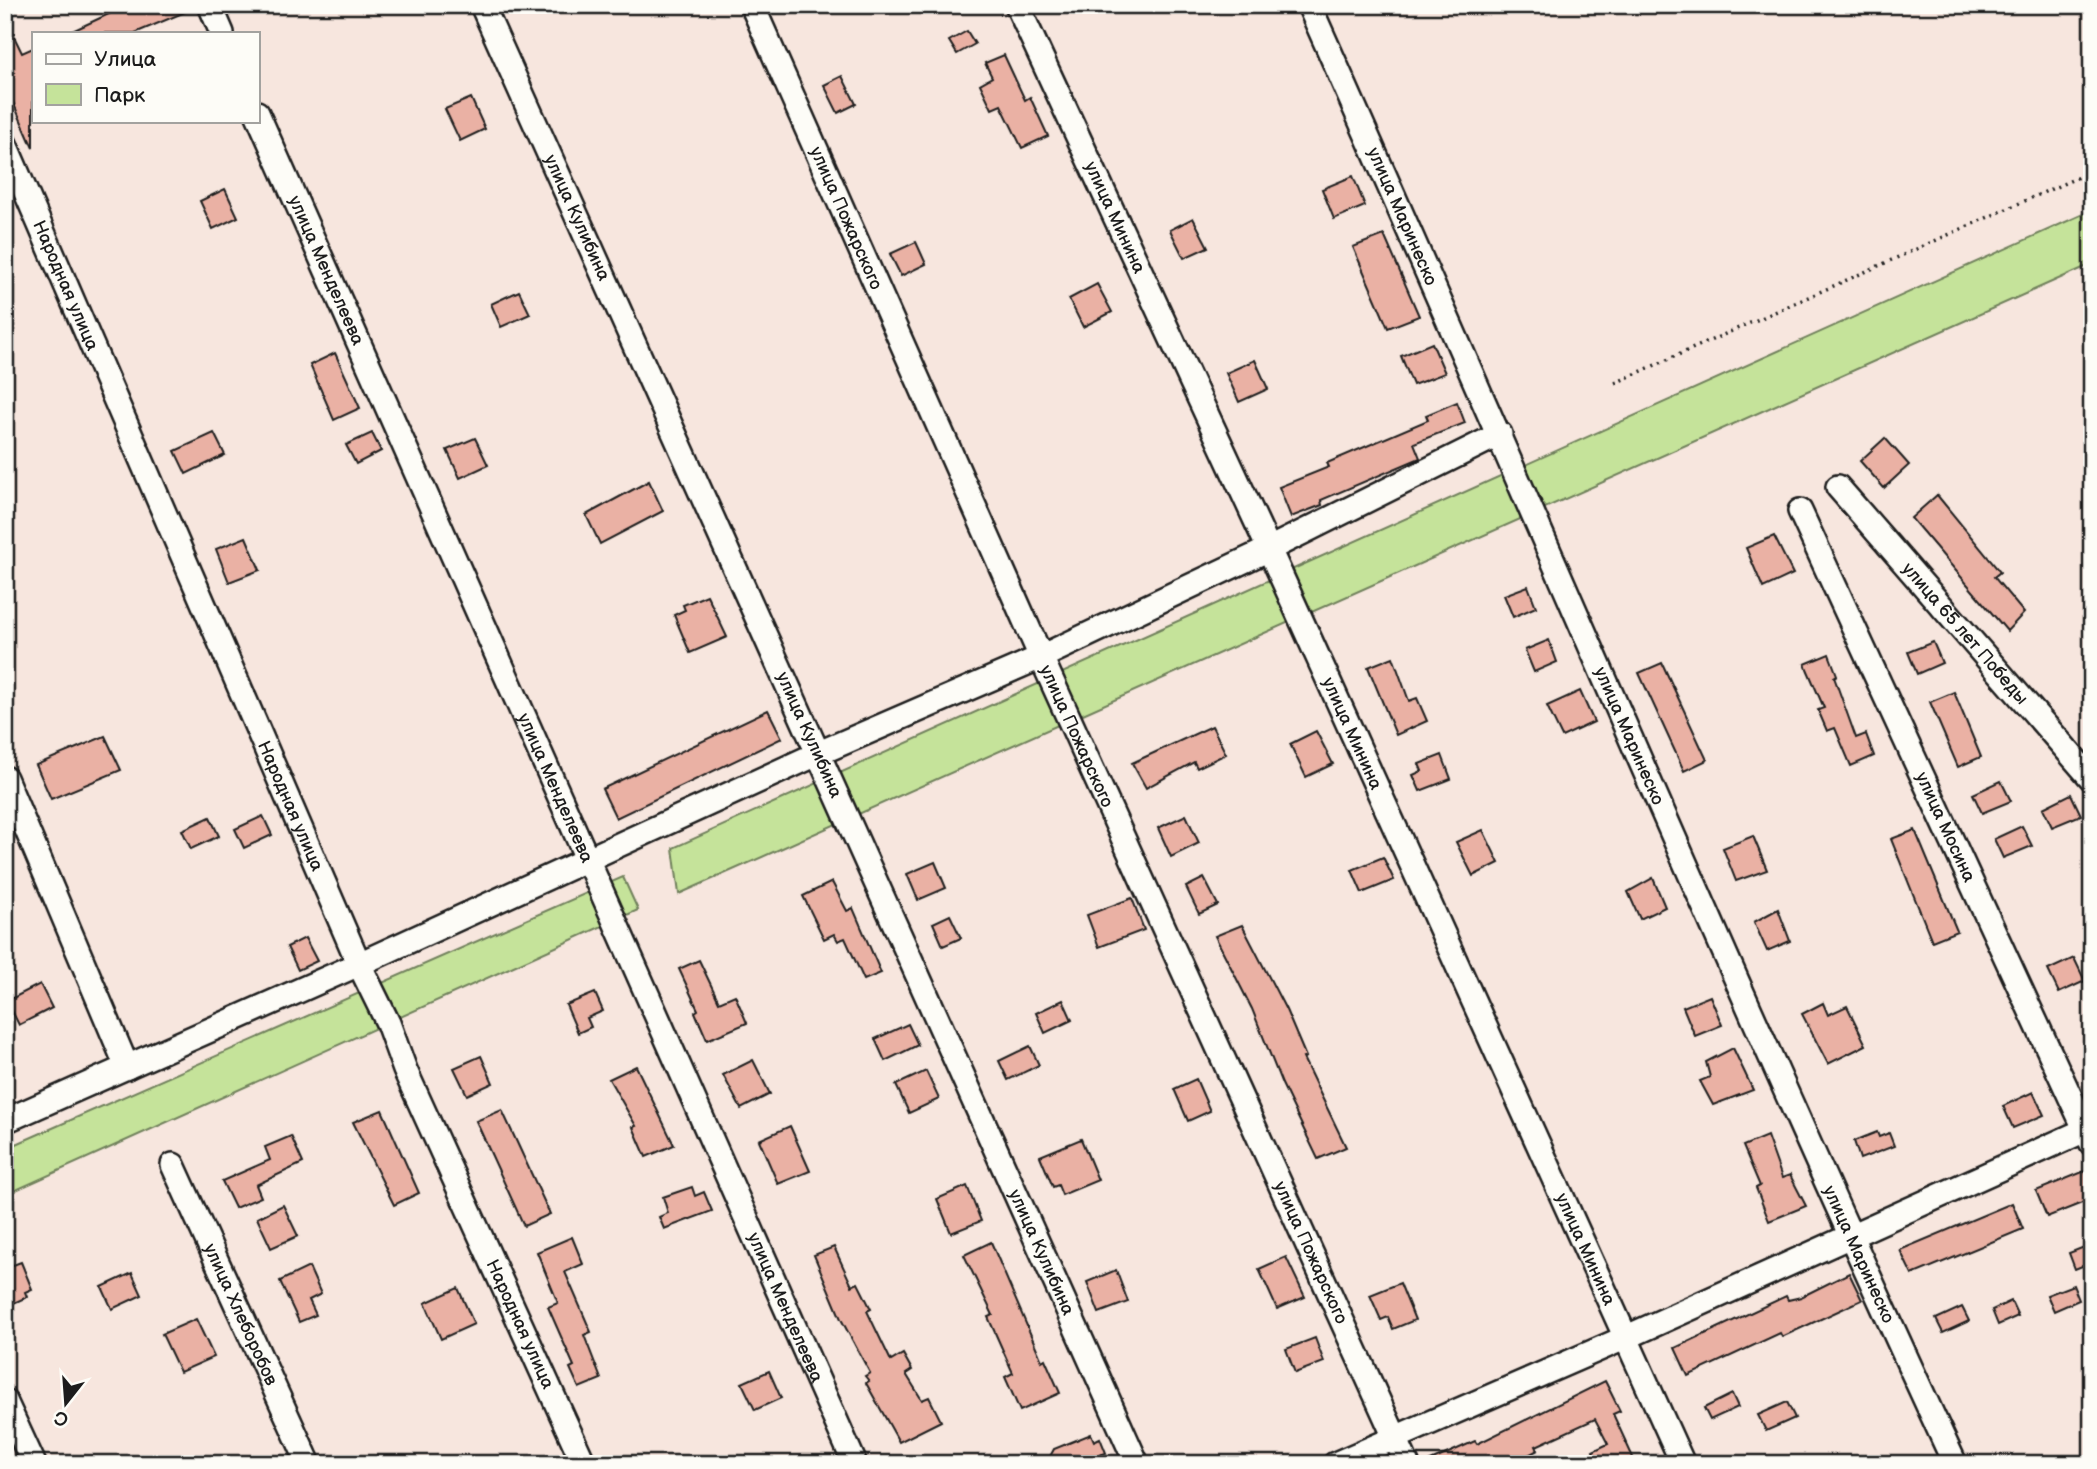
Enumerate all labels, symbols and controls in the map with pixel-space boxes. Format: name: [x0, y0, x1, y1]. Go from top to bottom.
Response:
legend: [32, 32, 259, 122]
text: Улица: [94, 47, 157, 72]
text: Парк: [94, 83, 145, 108]
street label: улица Пожарского: [805, 144, 887, 293]
street label: улица Маринеско: [1363, 144, 1442, 289]
street label: улица Кулибина: [540, 152, 614, 284]
street label: улица Минина: [1080, 158, 1150, 277]
street label: улица Менделеева: [284, 192, 369, 349]
street label: Народная улица: [28, 217, 103, 354]
street label: улица 65 лет Победы: [1898, 558, 2032, 709]
street label: улица Пожарского: [1035, 662, 1118, 811]
street label: улица Маринеско: [1590, 664, 1668, 808]
street label: улица Кулибина: [772, 669, 847, 802]
street label: улица Минина: [1318, 674, 1387, 793]
street label: улица Менделеева: [513, 710, 598, 866]
street label: Народная улица: [253, 738, 328, 875]
street label: улица Мосина: [1911, 769, 1980, 886]
street label: улица Пожарского: [1269, 1178, 1352, 1327]
street label: улица Маринеско: [1819, 1183, 1899, 1326]
street label: улица Кулибина: [1004, 1186, 1079, 1319]
street label: улица Минина: [1551, 1190, 1620, 1309]
street label: улица Менделеева: [743, 1229, 828, 1386]
street label: улица Хлеборобов: [199, 1240, 282, 1389]
street label: Народная улица: [482, 1256, 559, 1393]
north arrow: [32, 1368, 102, 1438]
text: С: [52, 1405, 71, 1431]

